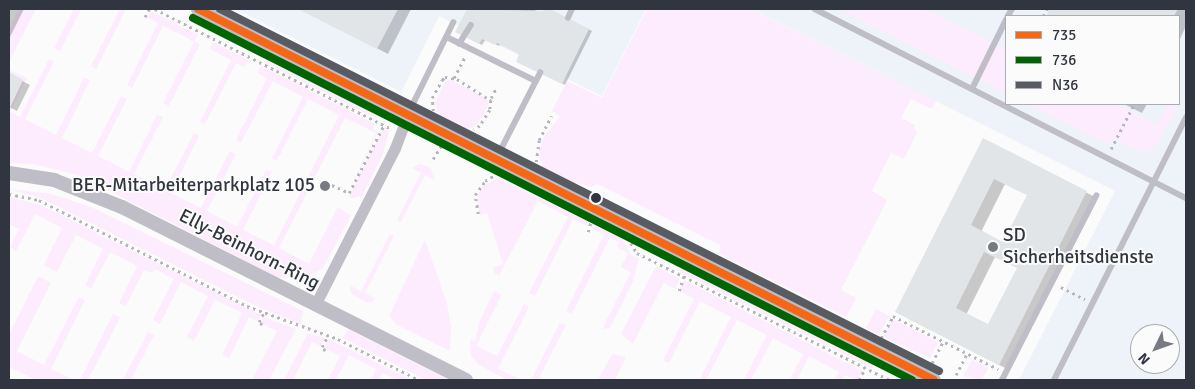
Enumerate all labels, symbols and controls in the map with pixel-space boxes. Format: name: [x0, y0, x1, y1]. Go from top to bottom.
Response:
legend: [1005, 15, 1180, 105]
text: 735: [1052, 26, 1076, 44]
text: 736: [1052, 51, 1076, 69]
text: N36: [1052, 76, 1078, 94]
place label: BER-Mitarbeiterparkplatz 105: [72, 175, 315, 197]
marker: BER-Mitarbeiterparkplatz 105: [319, 180, 331, 192]
unlabelled marker: [591, 193, 601, 203]
street label: Elly-Beinhorn-Ring: [175, 205, 323, 295]
place label: SD Sicherheitsdienste: [1003, 225, 1154, 269]
marker: SD Sicherheitsdienste: [987, 241, 999, 253]
north arrow: [1130, 324, 1180, 374]
text: N: [1135, 349, 1154, 368]

